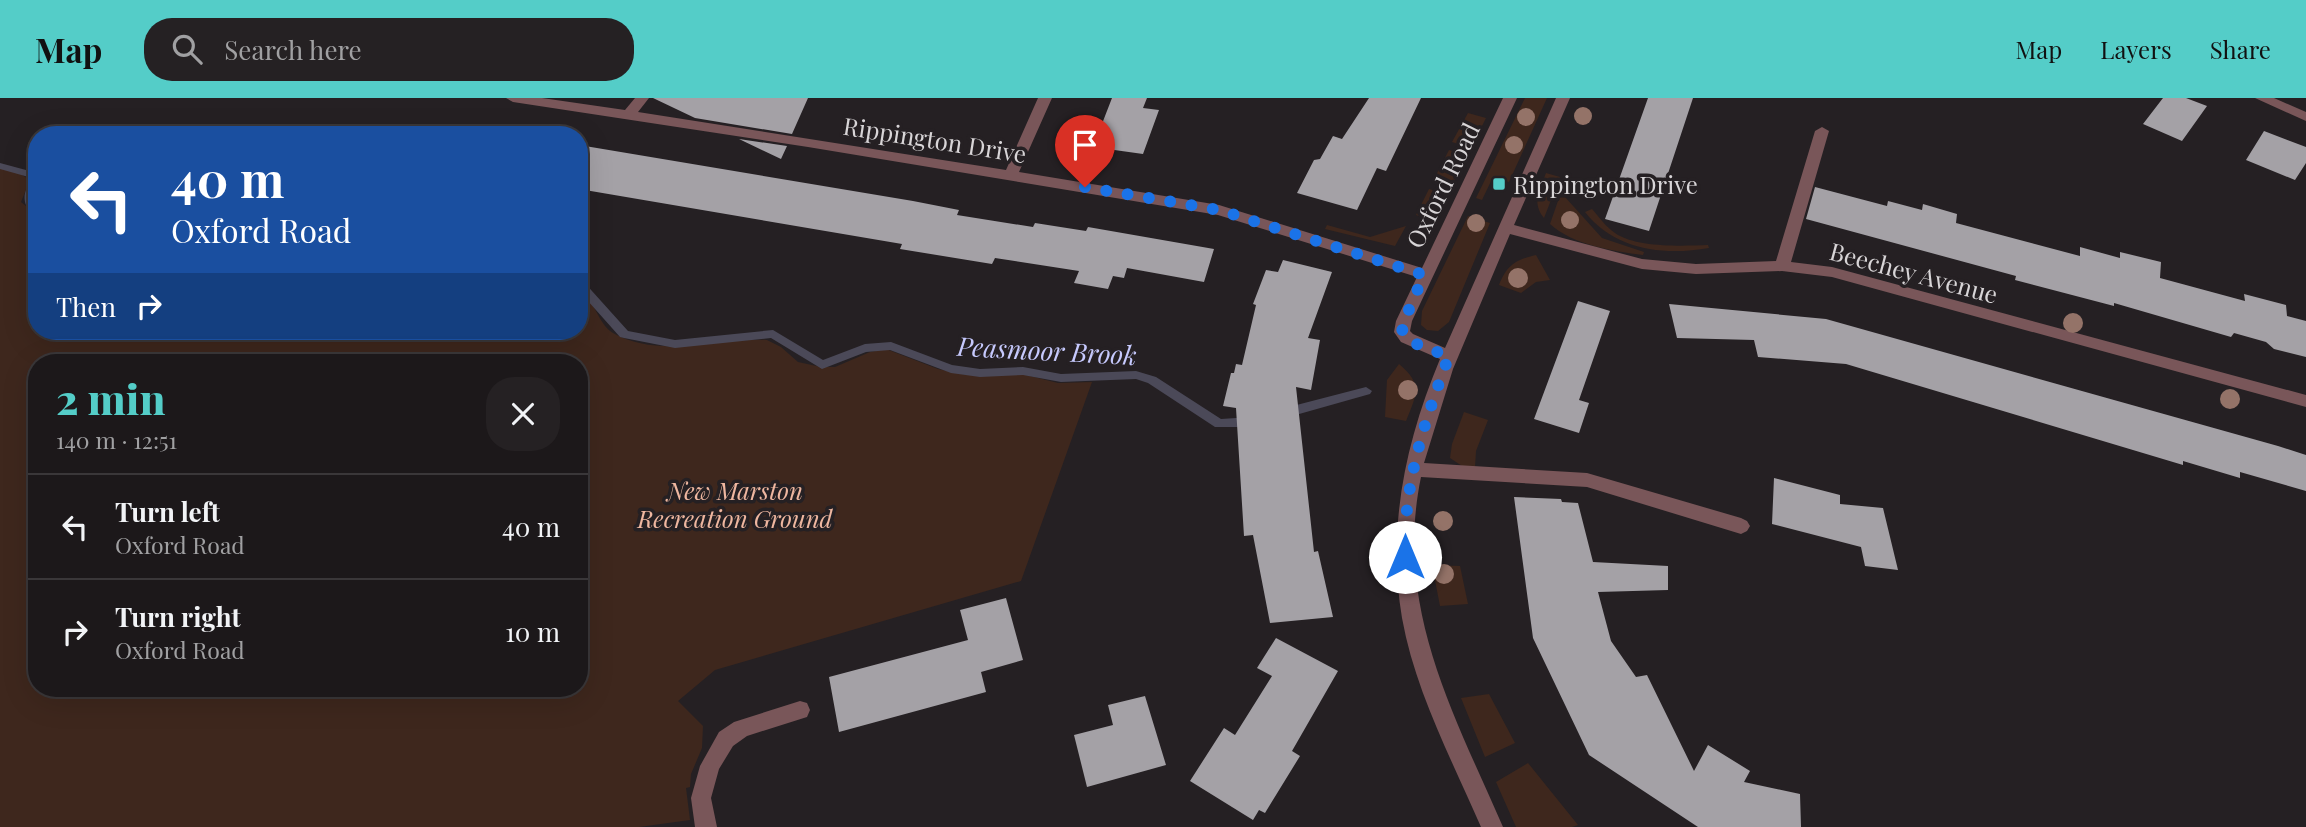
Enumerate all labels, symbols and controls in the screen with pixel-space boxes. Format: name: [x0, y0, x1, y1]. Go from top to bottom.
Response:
search box: [144, 18, 634, 81]
text: Map: [35, 27, 102, 71]
icon: search: [168, 30, 206, 68]
text: Search here: [224, 32, 362, 67]
text: Map: [2016, 33, 2062, 65]
text: Layers: [2100, 33, 2172, 65]
text: Share: [2210, 33, 2271, 65]
street label: Rippington Drive: [841, 109, 1029, 169]
pin: [1055, 115, 1115, 187]
street label: Oxford Road: [1398, 117, 1486, 253]
icon: arrive: [1066, 126, 1104, 164]
text: 40 m: [171, 145, 284, 210]
icon: left: [56, 154, 147, 245]
place label: Rippington Drive: [1513, 168, 1698, 200]
marker: Rippington Drive: [1491, 176, 1507, 192]
text: Oxford Road: [171, 208, 351, 251]
street label: Beechey Avenue: [1826, 234, 2002, 310]
icon: right: [130, 287, 168, 325]
text: Then: [56, 289, 116, 324]
water label: Peasmoor Brook: [955, 328, 1138, 372]
text: 2 min: [56, 370, 165, 426]
button: close: [486, 377, 560, 451]
text: 140 m · 12:51: [56, 424, 177, 455]
park label: New Marston Recreation Ground: [636, 474, 834, 534]
text: Turn left: [115, 494, 220, 529]
icon: left: [56, 508, 94, 546]
text: 40 m: [502, 509, 560, 544]
position arrow: [1368, 520, 1442, 594]
text: Oxford Road: [115, 529, 245, 560]
text: Turn right: [115, 599, 241, 634]
icon: right: [56, 613, 94, 651]
text: 10 m: [505, 614, 560, 649]
text: Oxford Road: [115, 634, 245, 665]

